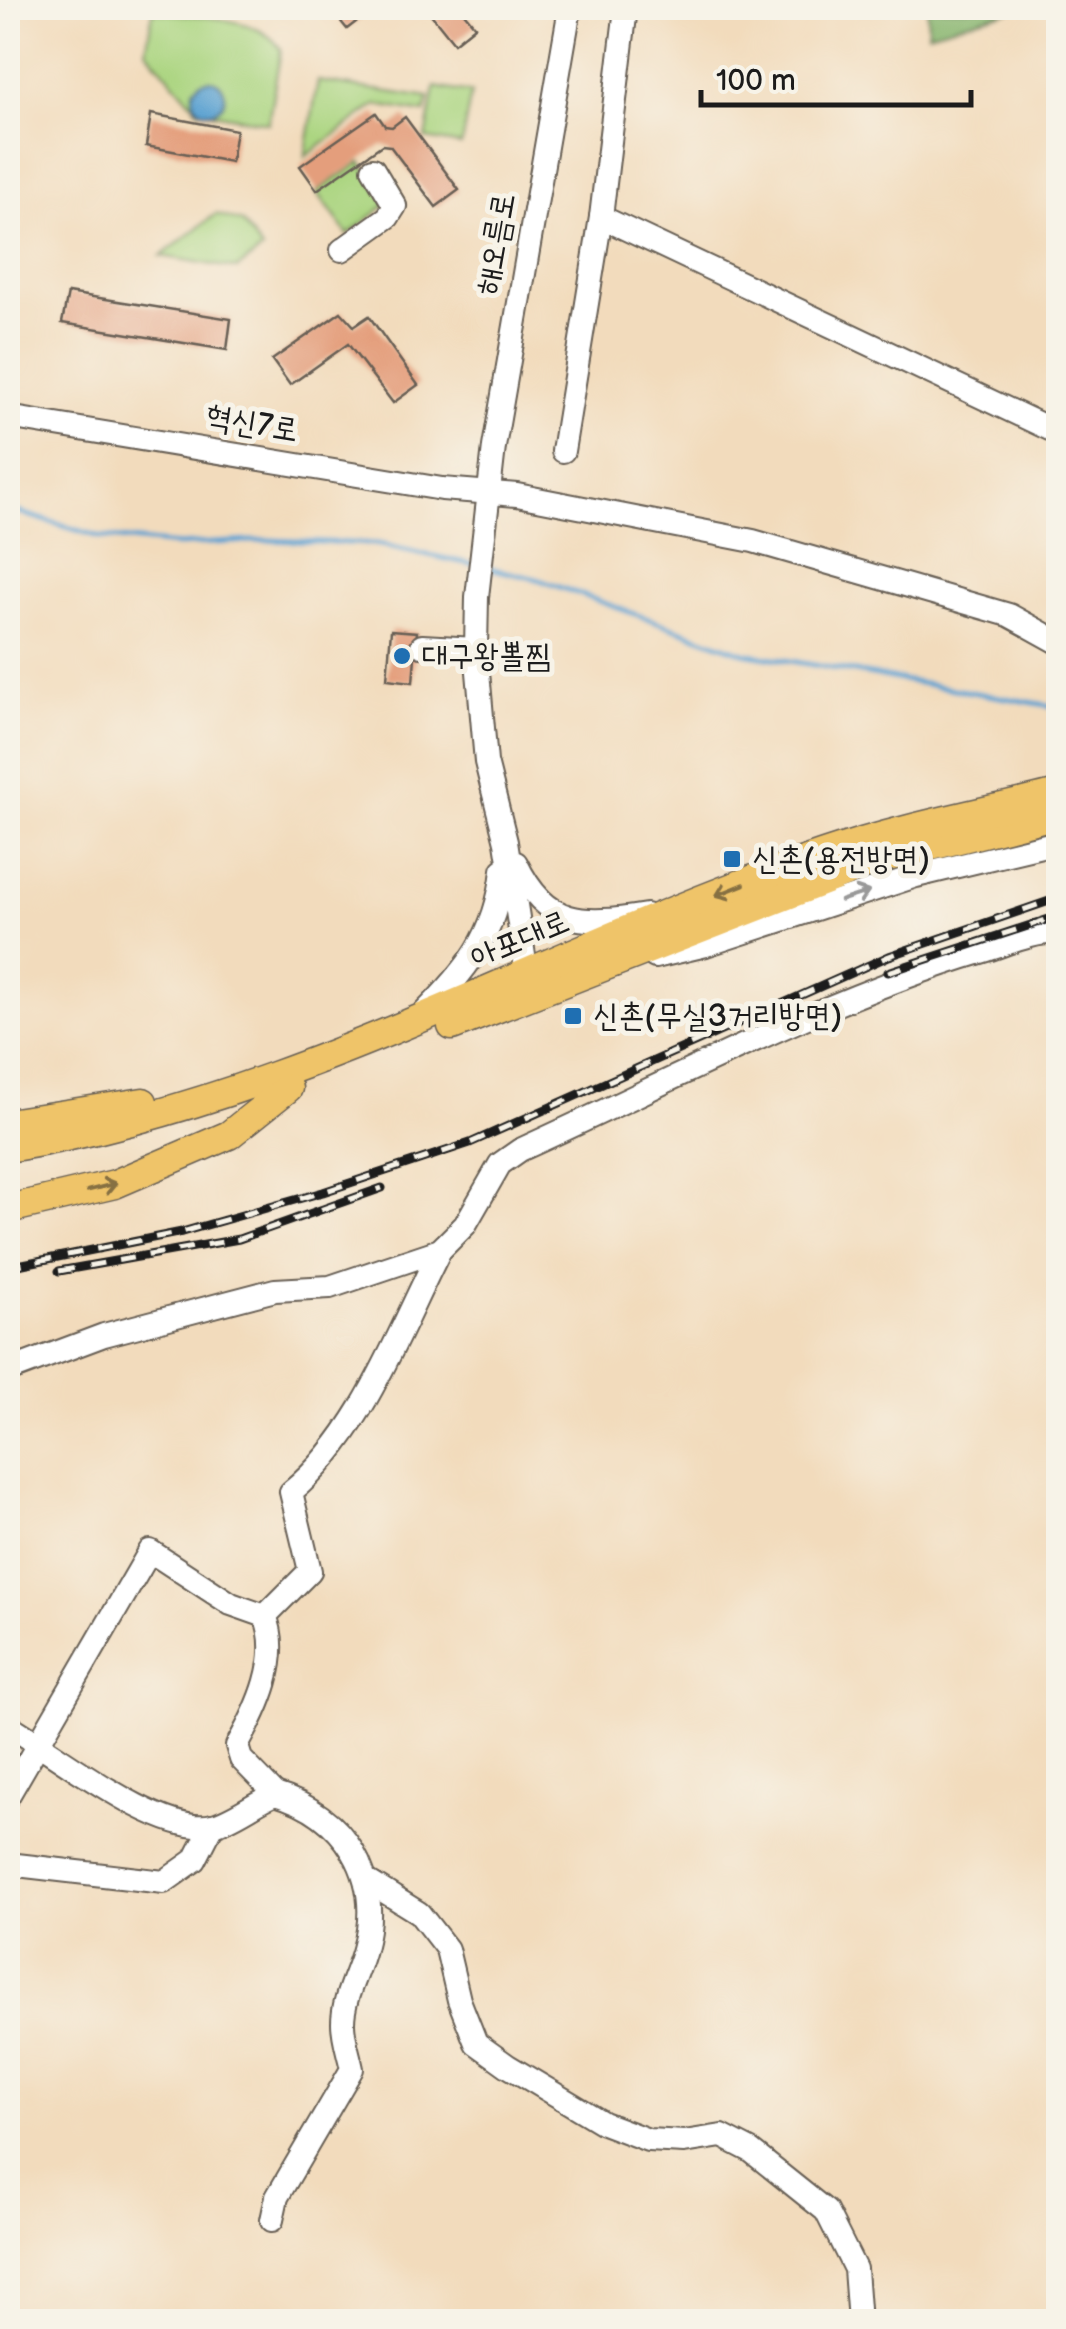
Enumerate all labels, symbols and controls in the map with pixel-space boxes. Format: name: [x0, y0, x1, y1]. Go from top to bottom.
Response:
scale bar: [701, 45, 971, 107]
text: 100 m: [716, 63, 796, 99]
street label: 해오름로: [468, 190, 524, 298]
street label: 혁신7로: [203, 397, 301, 451]
place label: 대구왕뽈찜: [422, 637, 551, 676]
marker: 대구왕뽈찜: [391, 645, 413, 667]
place label: 신촌(용전방면): [752, 840, 930, 879]
marker: 신촌(용전방면): [721, 848, 743, 870]
one-way arrow: [715, 882, 746, 900]
one-way arrow: [838, 885, 870, 903]
street label: 아포대로: [465, 902, 575, 978]
place label: 신촌(무실3거리방면): [593, 997, 842, 1036]
marker: 신촌(무실3거리방면): [562, 1005, 584, 1027]
one-way arrow: [85, 1177, 117, 1195]

